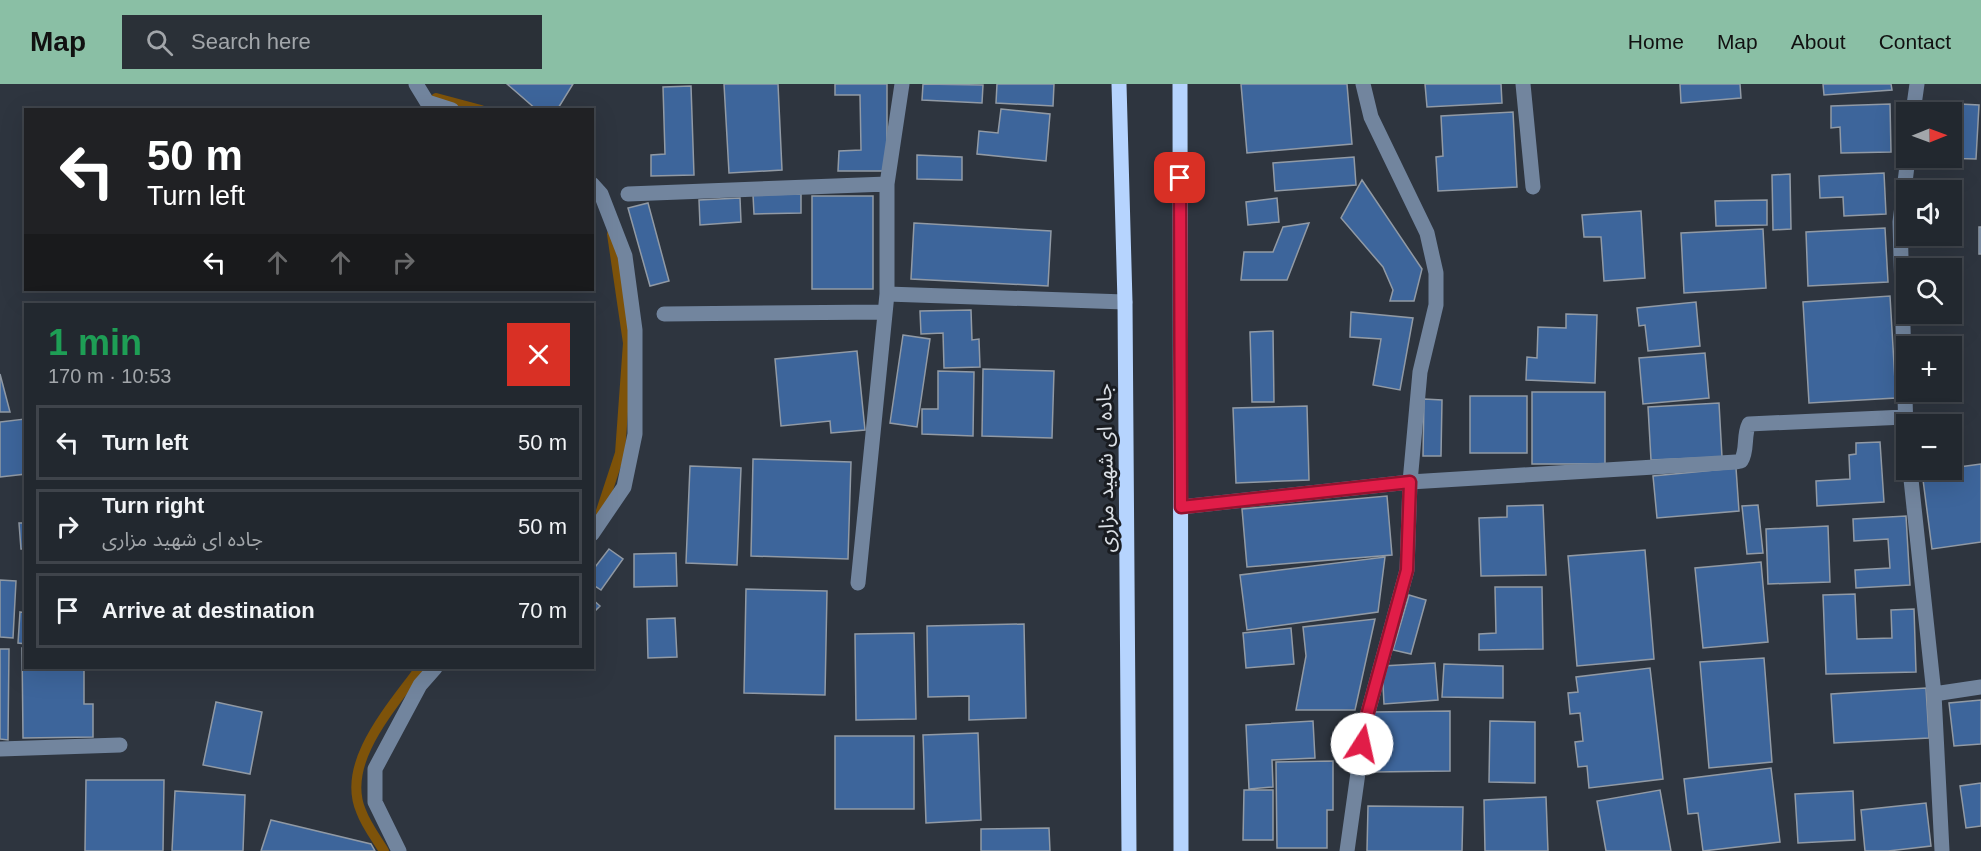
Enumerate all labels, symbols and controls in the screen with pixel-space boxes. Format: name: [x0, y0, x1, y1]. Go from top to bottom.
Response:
search box: [122, 15, 542, 69]
text: Map: [30, 26, 86, 57]
icon: search: [143, 26, 176, 59]
text: Search here: [191, 29, 311, 54]
text: Home: [1628, 30, 1684, 53]
text: Map: [1717, 30, 1758, 53]
text: About: [1791, 30, 1846, 53]
text: Contact: [1879, 30, 1951, 53]
north arrow: [1896, 102, 1962, 168]
map controls: [1896, 102, 1962, 480]
icon: left: [48, 132, 126, 210]
text: 50 m: [147, 132, 243, 179]
pin: [1154, 152, 1205, 203]
icon: arrive: [1163, 161, 1196, 194]
button: sound: [1896, 180, 1962, 246]
text: Turn left: [147, 181, 245, 211]
icon: left: [198, 246, 231, 279]
icon: ahead: [261, 246, 294, 279]
icon: ahead: [324, 246, 357, 279]
icon: right: [387, 246, 420, 279]
button: search: [1896, 258, 1962, 324]
text: 1 min: [48, 322, 142, 363]
button: close: [507, 323, 570, 386]
button: +: [1896, 336, 1962, 402]
text: 170 m · 10:53: [48, 365, 171, 387]
street label: جاده ای شهید مزاری: [1092, 383, 1119, 553]
button: −: [1896, 414, 1962, 480]
icon: left: [51, 426, 84, 459]
text: Turn left: [102, 430, 188, 455]
text: 50 m: [518, 430, 567, 455]
text: Turn right: [102, 493, 204, 518]
icon: right: [51, 510, 84, 543]
text: 50 m: [518, 514, 567, 539]
text: جاده ای شهید مزاری: [102, 528, 263, 550]
icon: arrive: [51, 594, 84, 627]
text: Arrive at destination: [102, 598, 315, 623]
text: 70 m: [518, 598, 567, 623]
position arrow: [1330, 712, 1394, 776]

